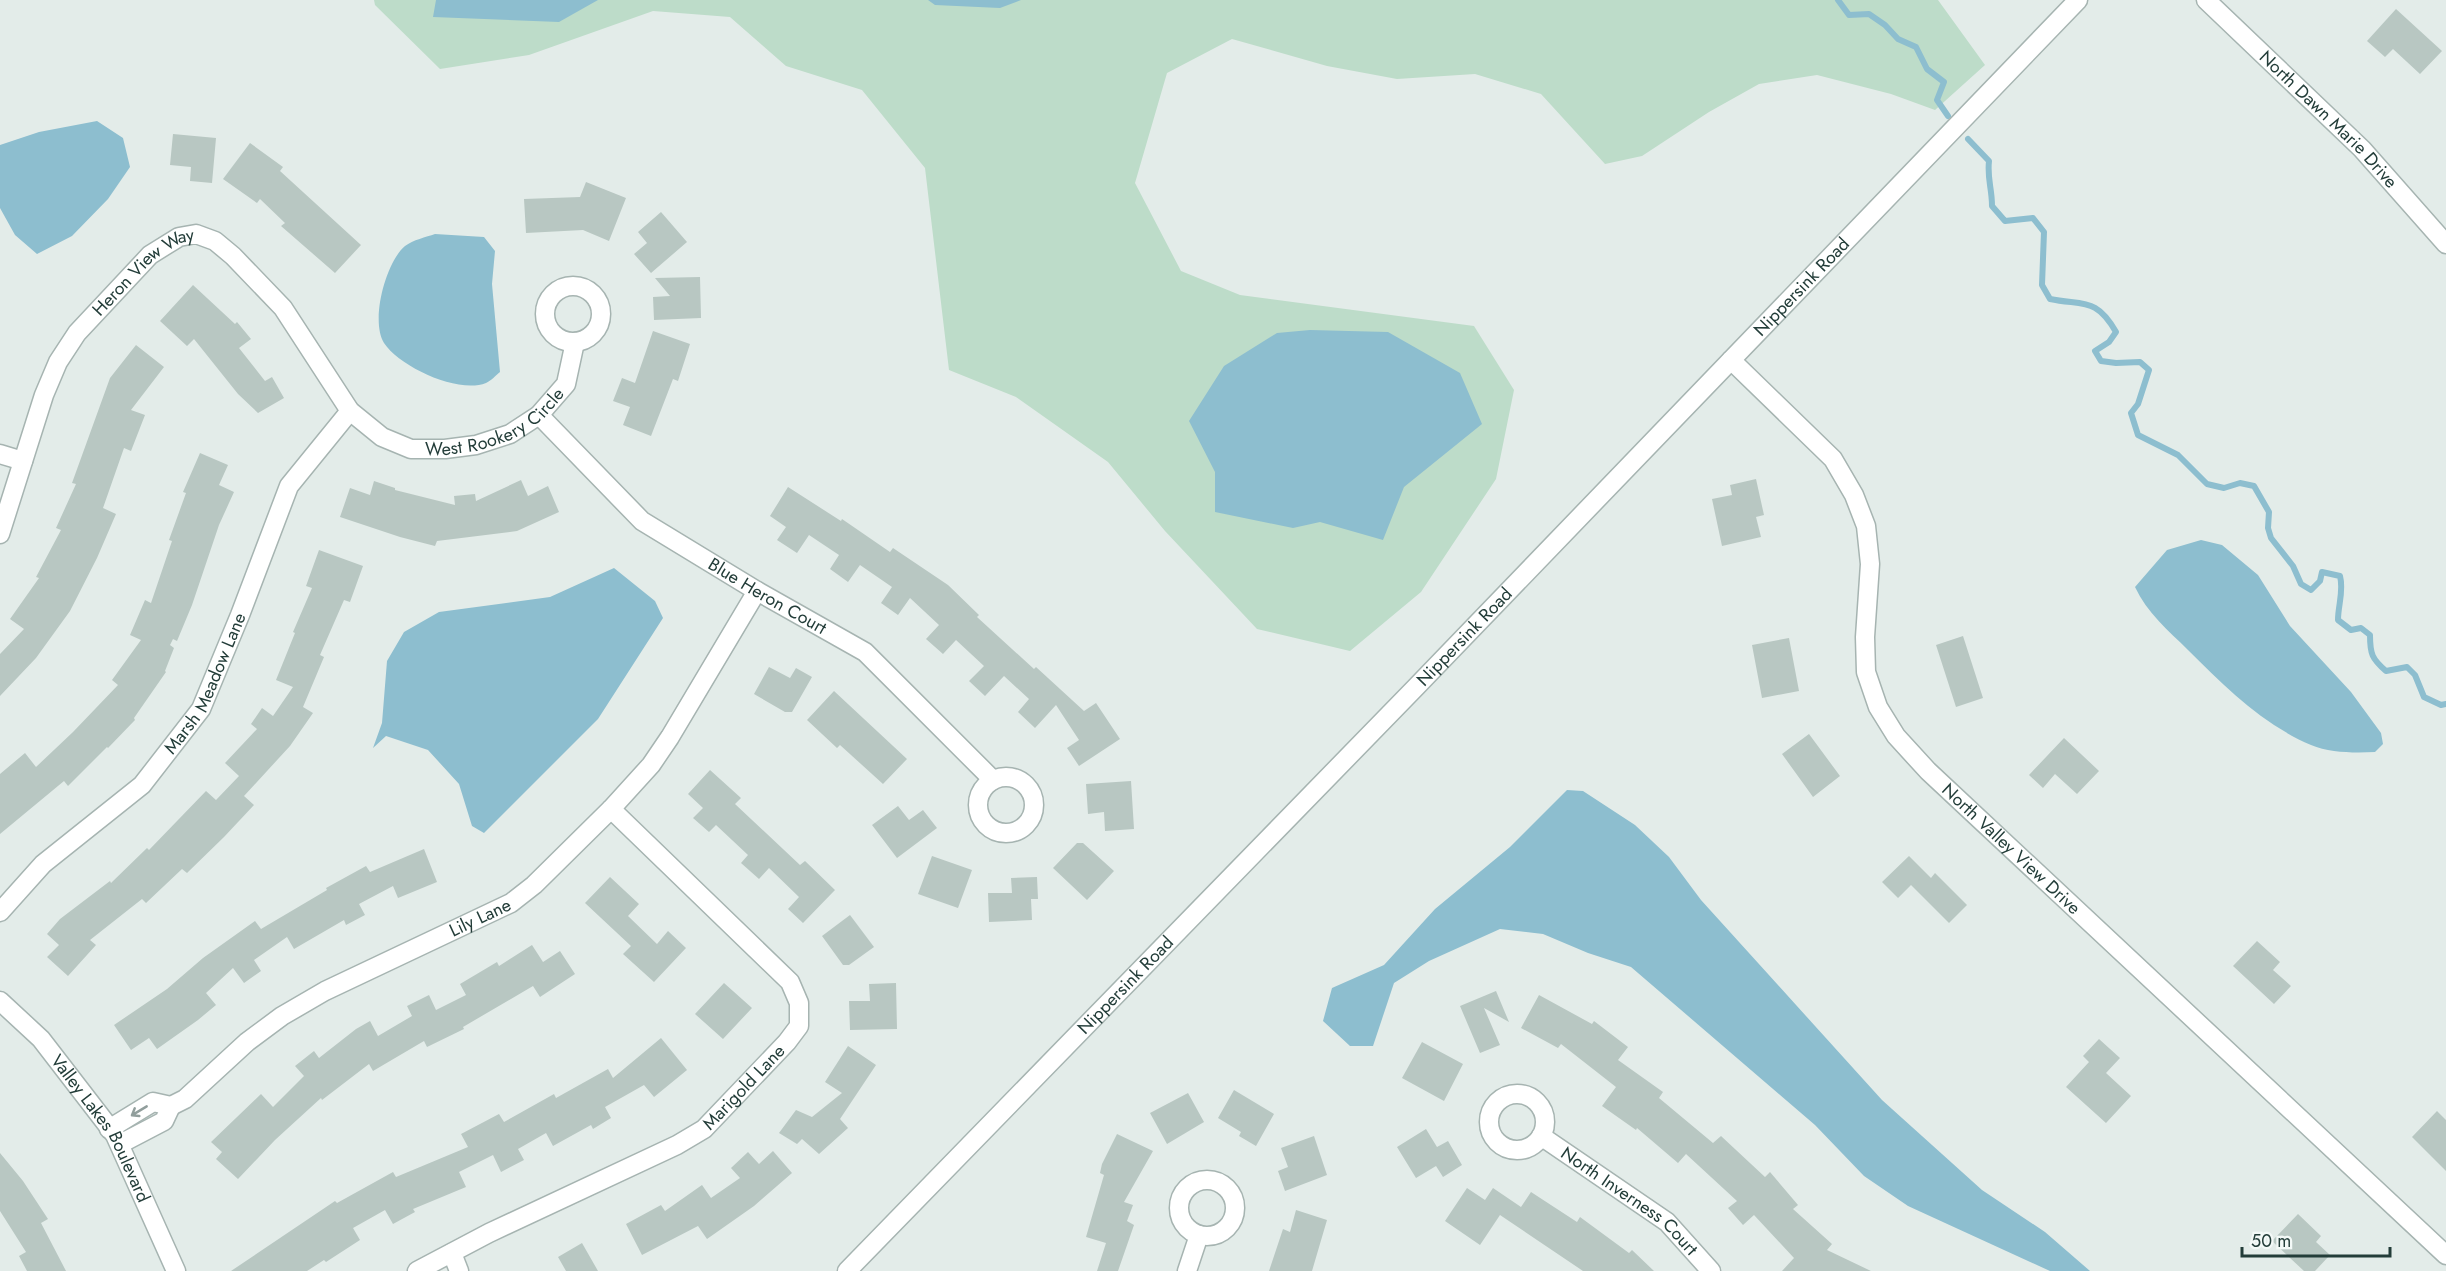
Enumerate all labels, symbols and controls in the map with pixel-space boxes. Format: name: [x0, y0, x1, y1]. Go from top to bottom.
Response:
street label: North Dawn Marie Drive: [2253, 44, 2404, 194]
street label: Heron View Way: [86, 222, 196, 322]
street label: Nippersink Road: [1748, 232, 1855, 342]
street label: West Rookery Circle: [425, 382, 570, 462]
street label: Blue Heron Court: [703, 551, 832, 641]
street label: Nippersink Road: [1410, 582, 1518, 692]
street label: Marsh Meadow Lane: [158, 609, 253, 760]
street label: North Valley View Drive: [1936, 777, 2087, 920]
street label: Lily Lane: [445, 892, 516, 943]
street label: Nippersink Road: [1071, 930, 1179, 1040]
street label: Marigold Lane: [697, 1039, 791, 1136]
street label: Valley Lakes Boulevard: [44, 1049, 157, 1206]
one-way arrow: [131, 1105, 148, 1117]
street label: North Inverness Court: [1556, 1140, 1704, 1262]
scale bar: [2242, 1220, 2390, 1258]
text: 50 m: [2251, 1228, 2291, 1254]

